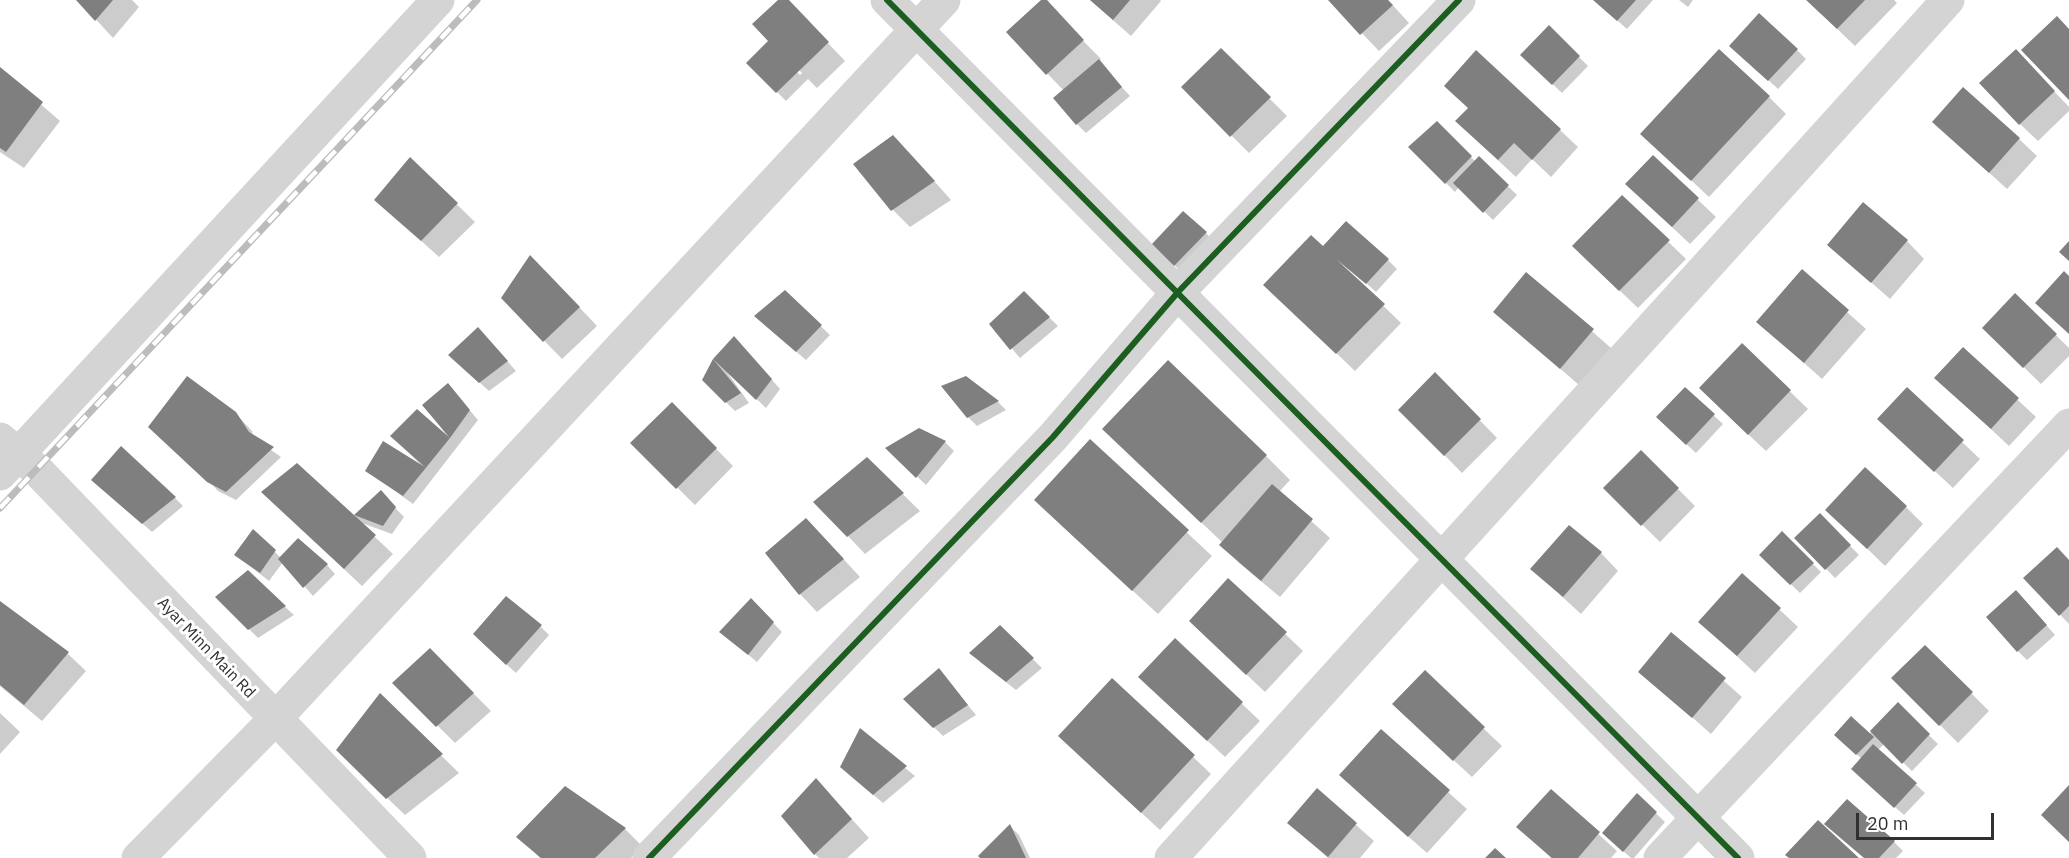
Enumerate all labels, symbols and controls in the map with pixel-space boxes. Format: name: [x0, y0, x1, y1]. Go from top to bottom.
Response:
street label: Ayar Minn Main Rd: [153, 594, 259, 702]
scale bar: [1859, 801, 1997, 839]
text: 20 m: [1867, 812, 1909, 835]

